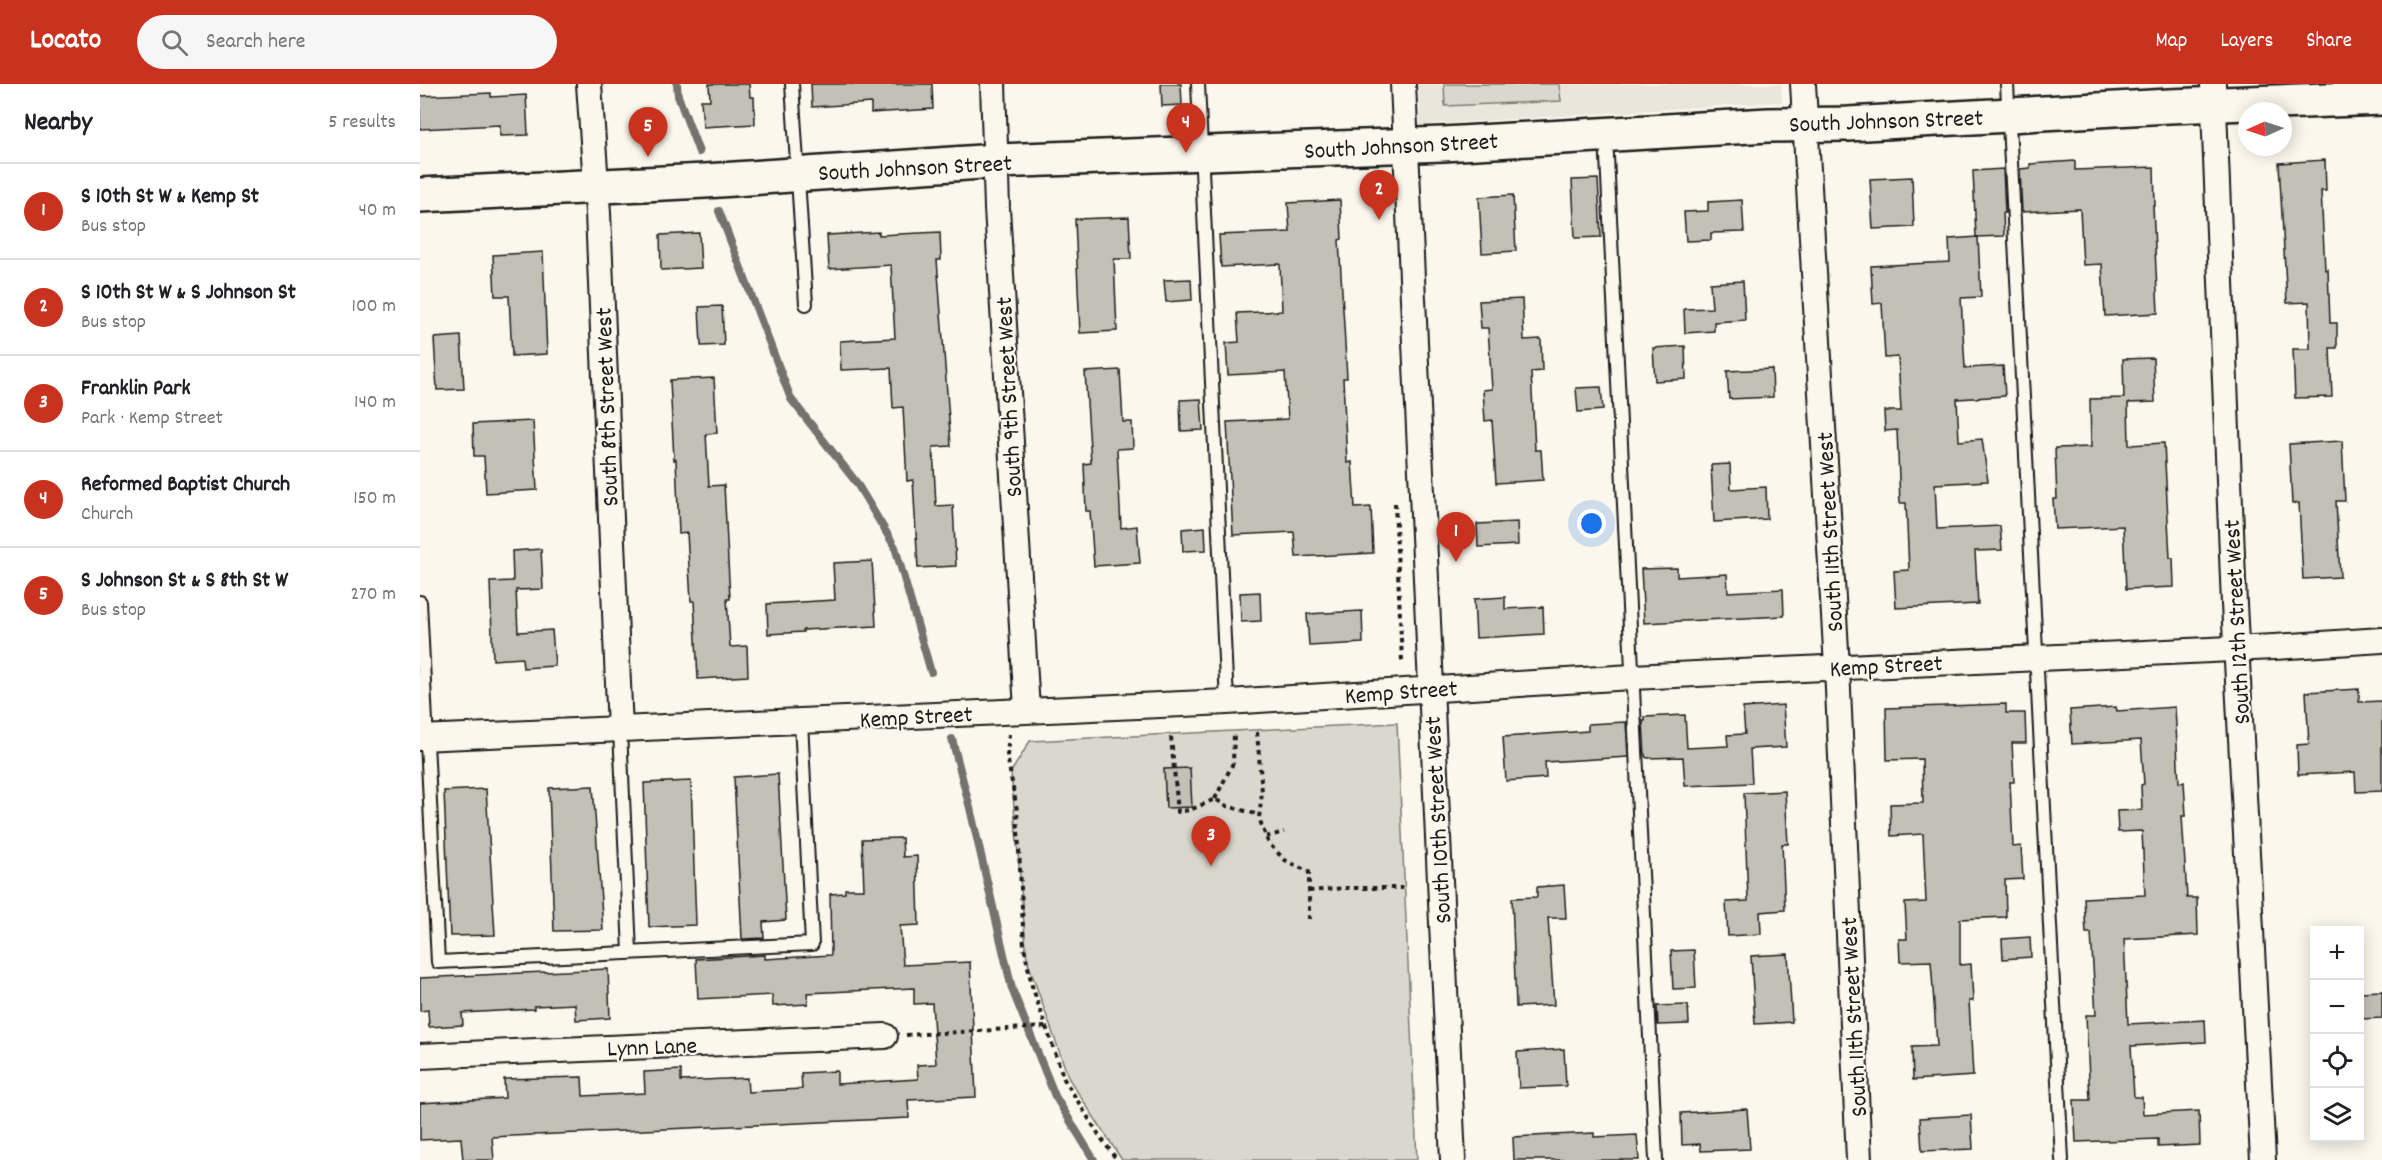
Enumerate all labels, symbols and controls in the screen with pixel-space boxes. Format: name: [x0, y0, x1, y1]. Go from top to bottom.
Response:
search box: [137, 15, 557, 69]
text: Locato: [30, 22, 101, 62]
icon: search: [158, 26, 191, 59]
text: Search here: [206, 27, 306, 58]
text: Map: [2156, 27, 2187, 57]
text: Layers: [2220, 27, 2273, 57]
text: Share: [2306, 27, 2352, 57]
north arrow: [2238, 102, 2292, 156]
street label: South Johnson Street: [1789, 103, 1984, 143]
pin: 4: [1166, 104, 1206, 153]
text: Nearby: [24, 105, 92, 142]
pin: 5: [628, 107, 668, 157]
text: 5 results: [328, 109, 396, 137]
street label: South Johnson Street: [1303, 126, 1499, 170]
street label: South Johnson Street: [817, 148, 1013, 192]
pin: 2: [1360, 170, 1398, 220]
text: S 10th St W & Kemp St: [81, 182, 259, 213]
text: 1: [41, 197, 46, 225]
text: 40 m: [358, 197, 396, 225]
text: Bus stop: [81, 213, 146, 241]
text: S 10th St W & S Johnson St: [81, 278, 296, 309]
text: 2: [39, 293, 48, 321]
text: 100 m: [352, 293, 396, 321]
street label: South 9th Street West: [989, 296, 1033, 498]
street label: South 8th Street West: [589, 307, 629, 507]
text: Bus stop: [81, 309, 146, 337]
text: Franklin Park: [81, 374, 190, 405]
text: 3: [39, 389, 48, 417]
text: 140 m: [354, 389, 396, 417]
text: Park · Kemp Street: [81, 405, 223, 433]
street label: South 11th Street West: [1810, 431, 1854, 633]
text: Reformed Baptist Church: [81, 470, 290, 501]
text: 4: [39, 485, 48, 513]
text: 150 m: [353, 485, 396, 513]
text: Church: [81, 501, 133, 529]
your location: [1577, 509, 1606, 538]
pin: 1: [1436, 512, 1476, 562]
street label: South 12th Street West: [2217, 518, 2261, 725]
text: S Johnson St & S 8th St W: [81, 566, 288, 597]
text: 5: [39, 581, 48, 609]
text: 270 m: [350, 581, 396, 609]
text: Bus stop: [81, 597, 146, 625]
street label: Kemp Street: [1829, 648, 1944, 688]
street label: Kemp Street: [1344, 673, 1459, 715]
street label: Kemp Street: [859, 699, 974, 739]
street label: South 10th Street West: [1418, 715, 1462, 924]
pin: 3: [1192, 816, 1230, 866]
street label: South 11th Street West: [1834, 916, 1878, 1118]
map controls: [2310, 926, 2364, 1142]
button: +: [2310, 926, 2364, 980]
button: −: [2310, 980, 2364, 1034]
street label: Lynn Lane: [607, 1030, 698, 1068]
button: locate: [2310, 1034, 2364, 1088]
button: layers: [2310, 1088, 2364, 1142]

